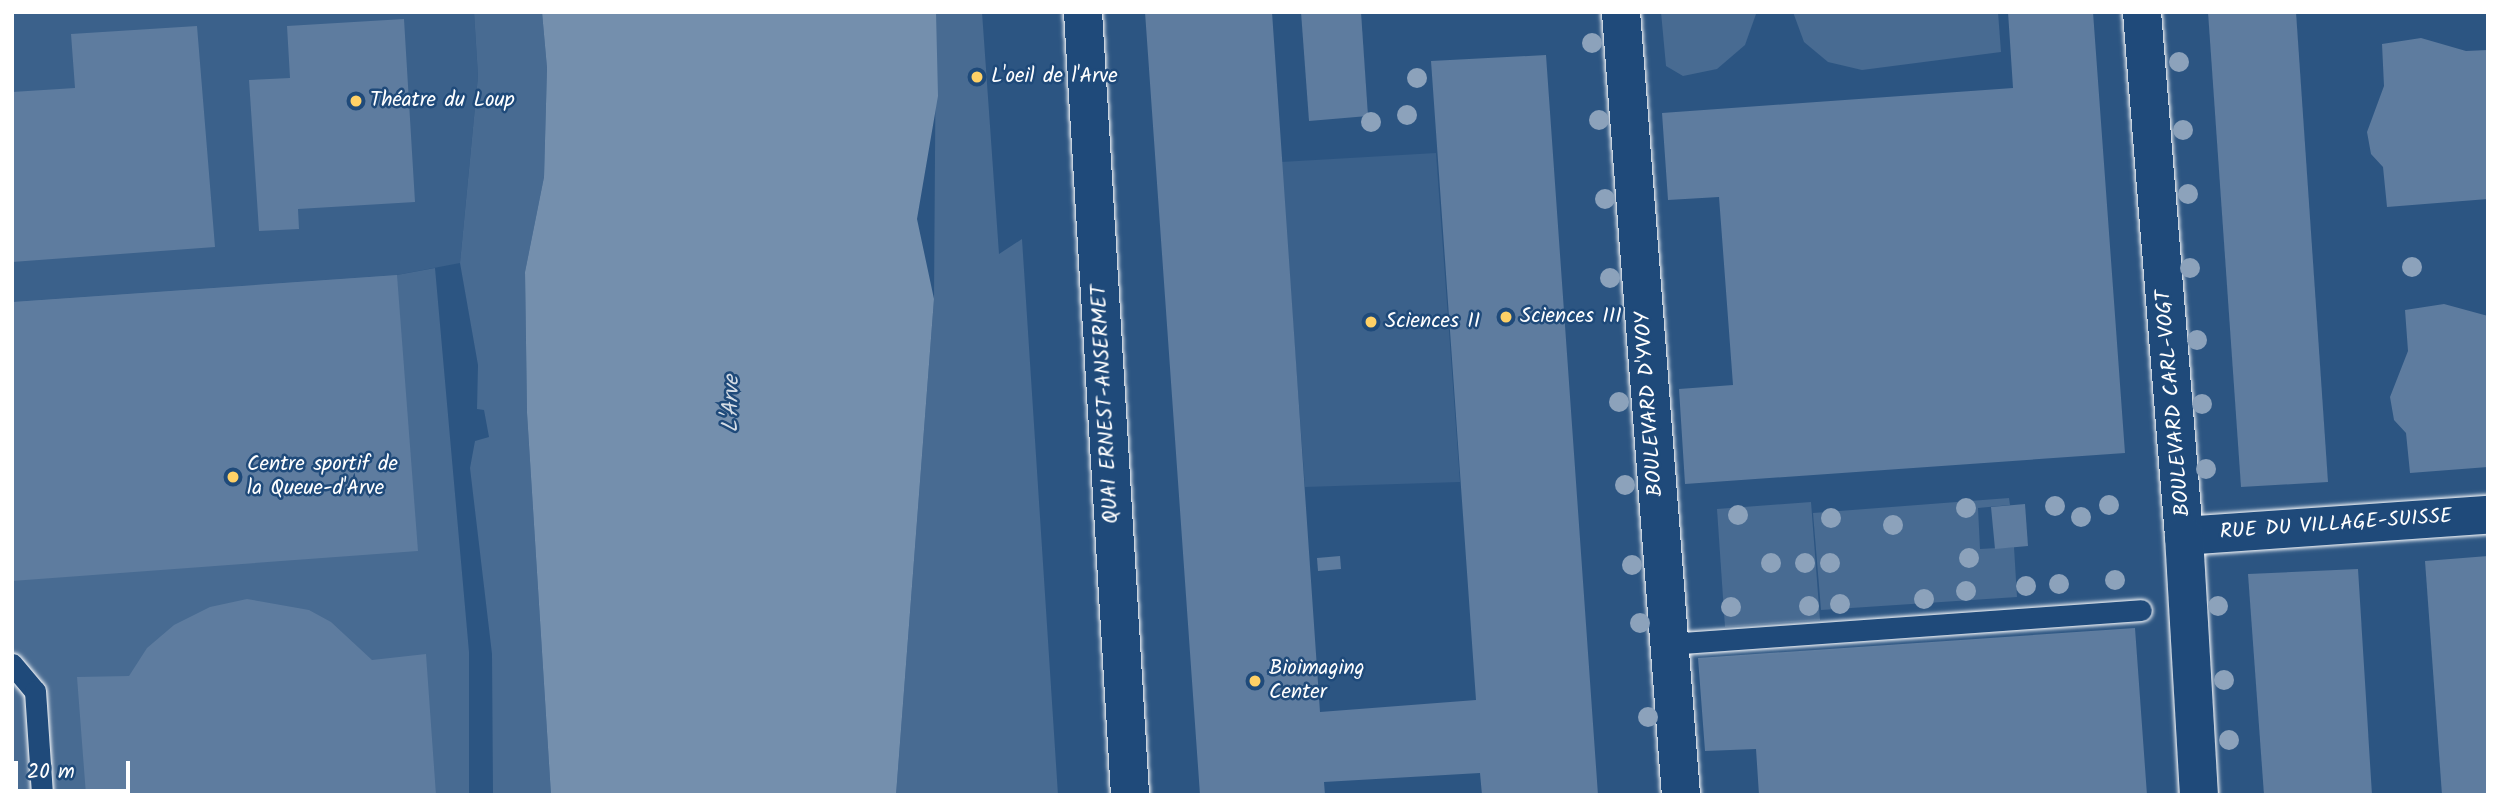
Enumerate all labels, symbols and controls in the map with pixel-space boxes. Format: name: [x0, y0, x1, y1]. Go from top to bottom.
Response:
place label: L'oeil de l'Arve: [991, 64, 1118, 90]
marker: L'oeil de l'Arve: [969, 69, 985, 85]
place label: Théatre du Loup: [370, 88, 515, 114]
marker: Théatre du Loup: [348, 93, 364, 109]
street label: QUAI ERNEST-ANSERMET: [1087, 284, 1125, 524]
street label: BOULEVARD CARL-VOGT: [2152, 289, 2196, 517]
place label: Sciences III: [1520, 304, 1622, 330]
place label: Sciences II: [1385, 309, 1480, 335]
marker: Sciences III: [1498, 309, 1514, 325]
street label: BOULEVARD D'YVOY: [1631, 311, 1669, 497]
marker: Sciences II: [1363, 314, 1379, 330]
water label: L'Arve: [718, 375, 746, 433]
place label: Centre sportif de la Queue-d'Arve: [247, 452, 398, 502]
marker: Centre sportif de la Queue-d'Arve: [225, 469, 241, 485]
street label: RUE DU VILLAGE-SUISSE: [2219, 504, 2453, 546]
place label: Bioimaging Center: [1269, 656, 1365, 706]
marker: Bioimaging Center: [1247, 673, 1263, 689]
scale bar: [18, 748, 133, 792]
text: 20 m: [27, 756, 75, 789]

